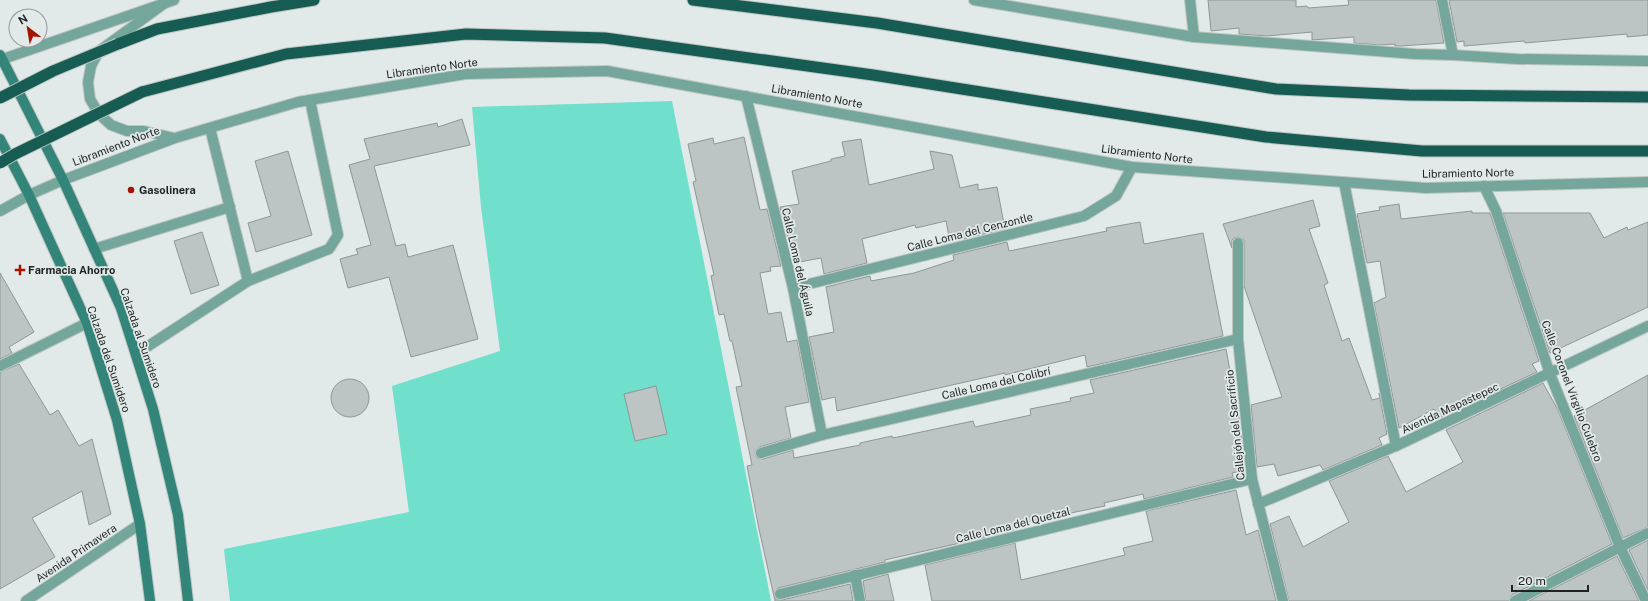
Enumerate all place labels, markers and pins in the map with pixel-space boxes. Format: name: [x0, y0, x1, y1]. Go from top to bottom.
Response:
place label: Gasolinera: [139, 184, 196, 196]
marker: Gasolinera: [126, 185, 136, 195]
place label: Farmacia Ahorro: [28, 264, 115, 276]
marker: Farmacia Ahorro: [15, 265, 25, 275]

